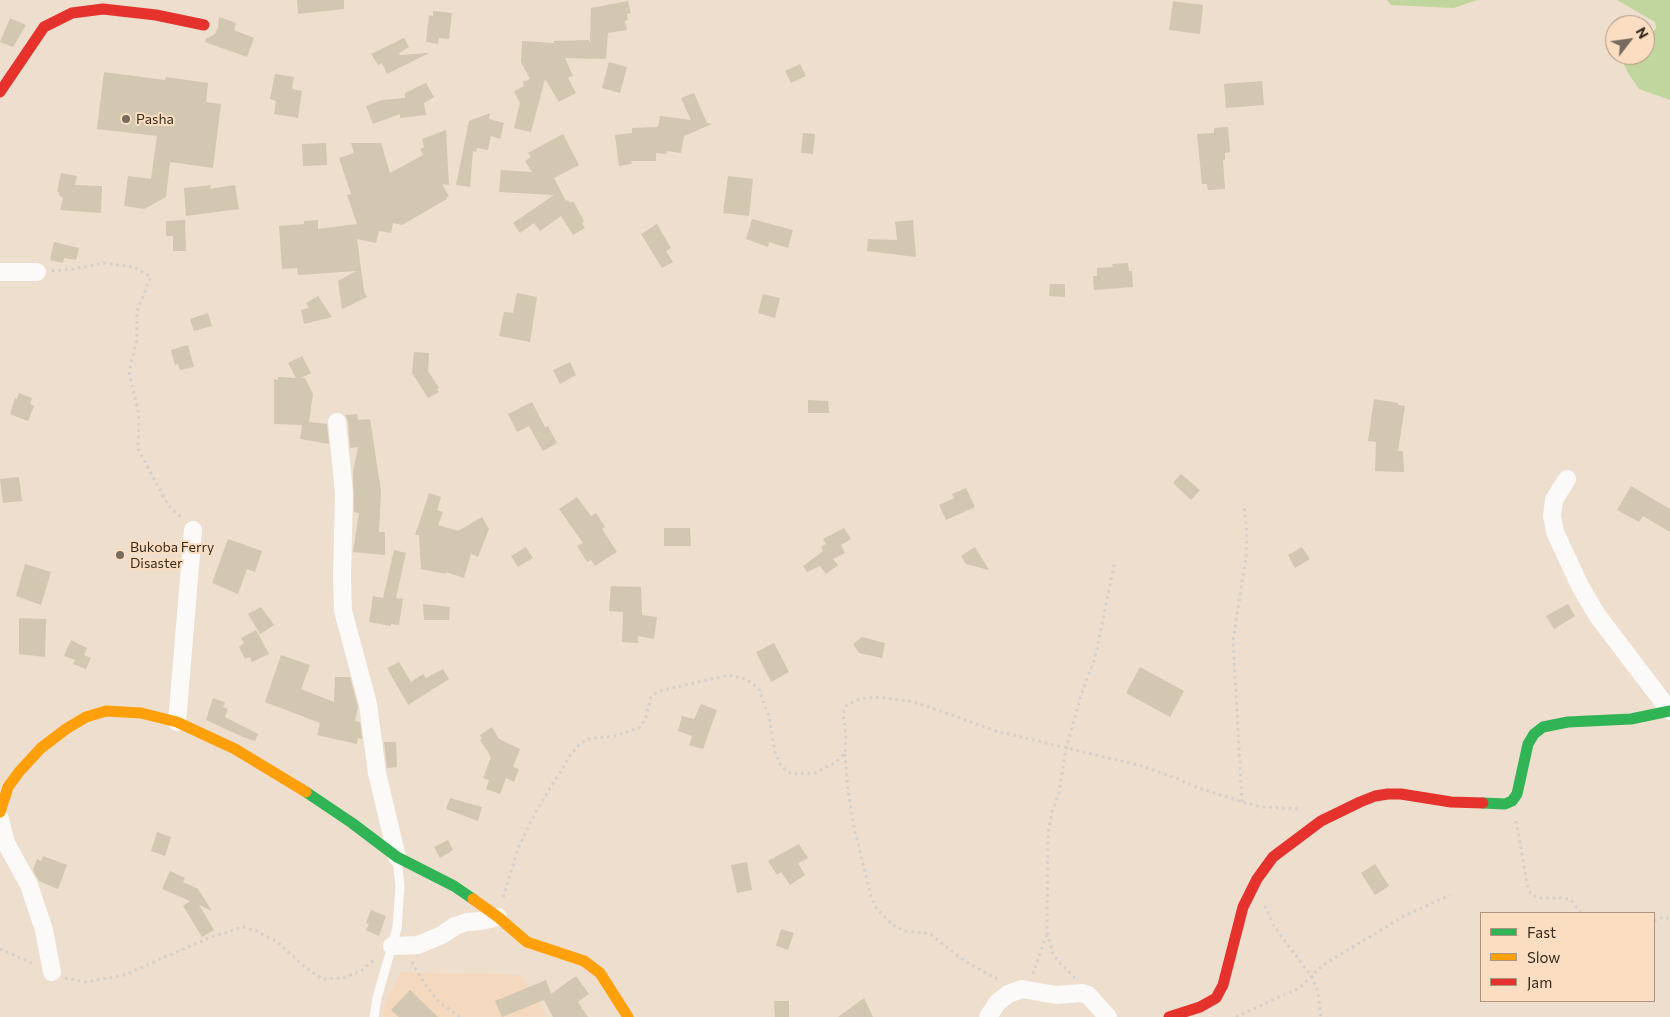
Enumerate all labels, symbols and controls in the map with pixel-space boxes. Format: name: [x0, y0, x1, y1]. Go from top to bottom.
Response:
north arrow: [1605, 15, 1655, 65]
text: N: [1633, 24, 1653, 42]
place label: Pasha: [136, 111, 174, 127]
marker: Pasha: [120, 113, 132, 125]
place label: Bukoba Ferry Disaster: [130, 539, 214, 572]
marker: Bukoba Ferry Disaster: [114, 549, 126, 561]
legend: [1480, 912, 1655, 1002]
text: Fast: [1527, 923, 1556, 941]
text: Slow: [1527, 948, 1560, 966]
text: Jam: [1527, 973, 1552, 991]

